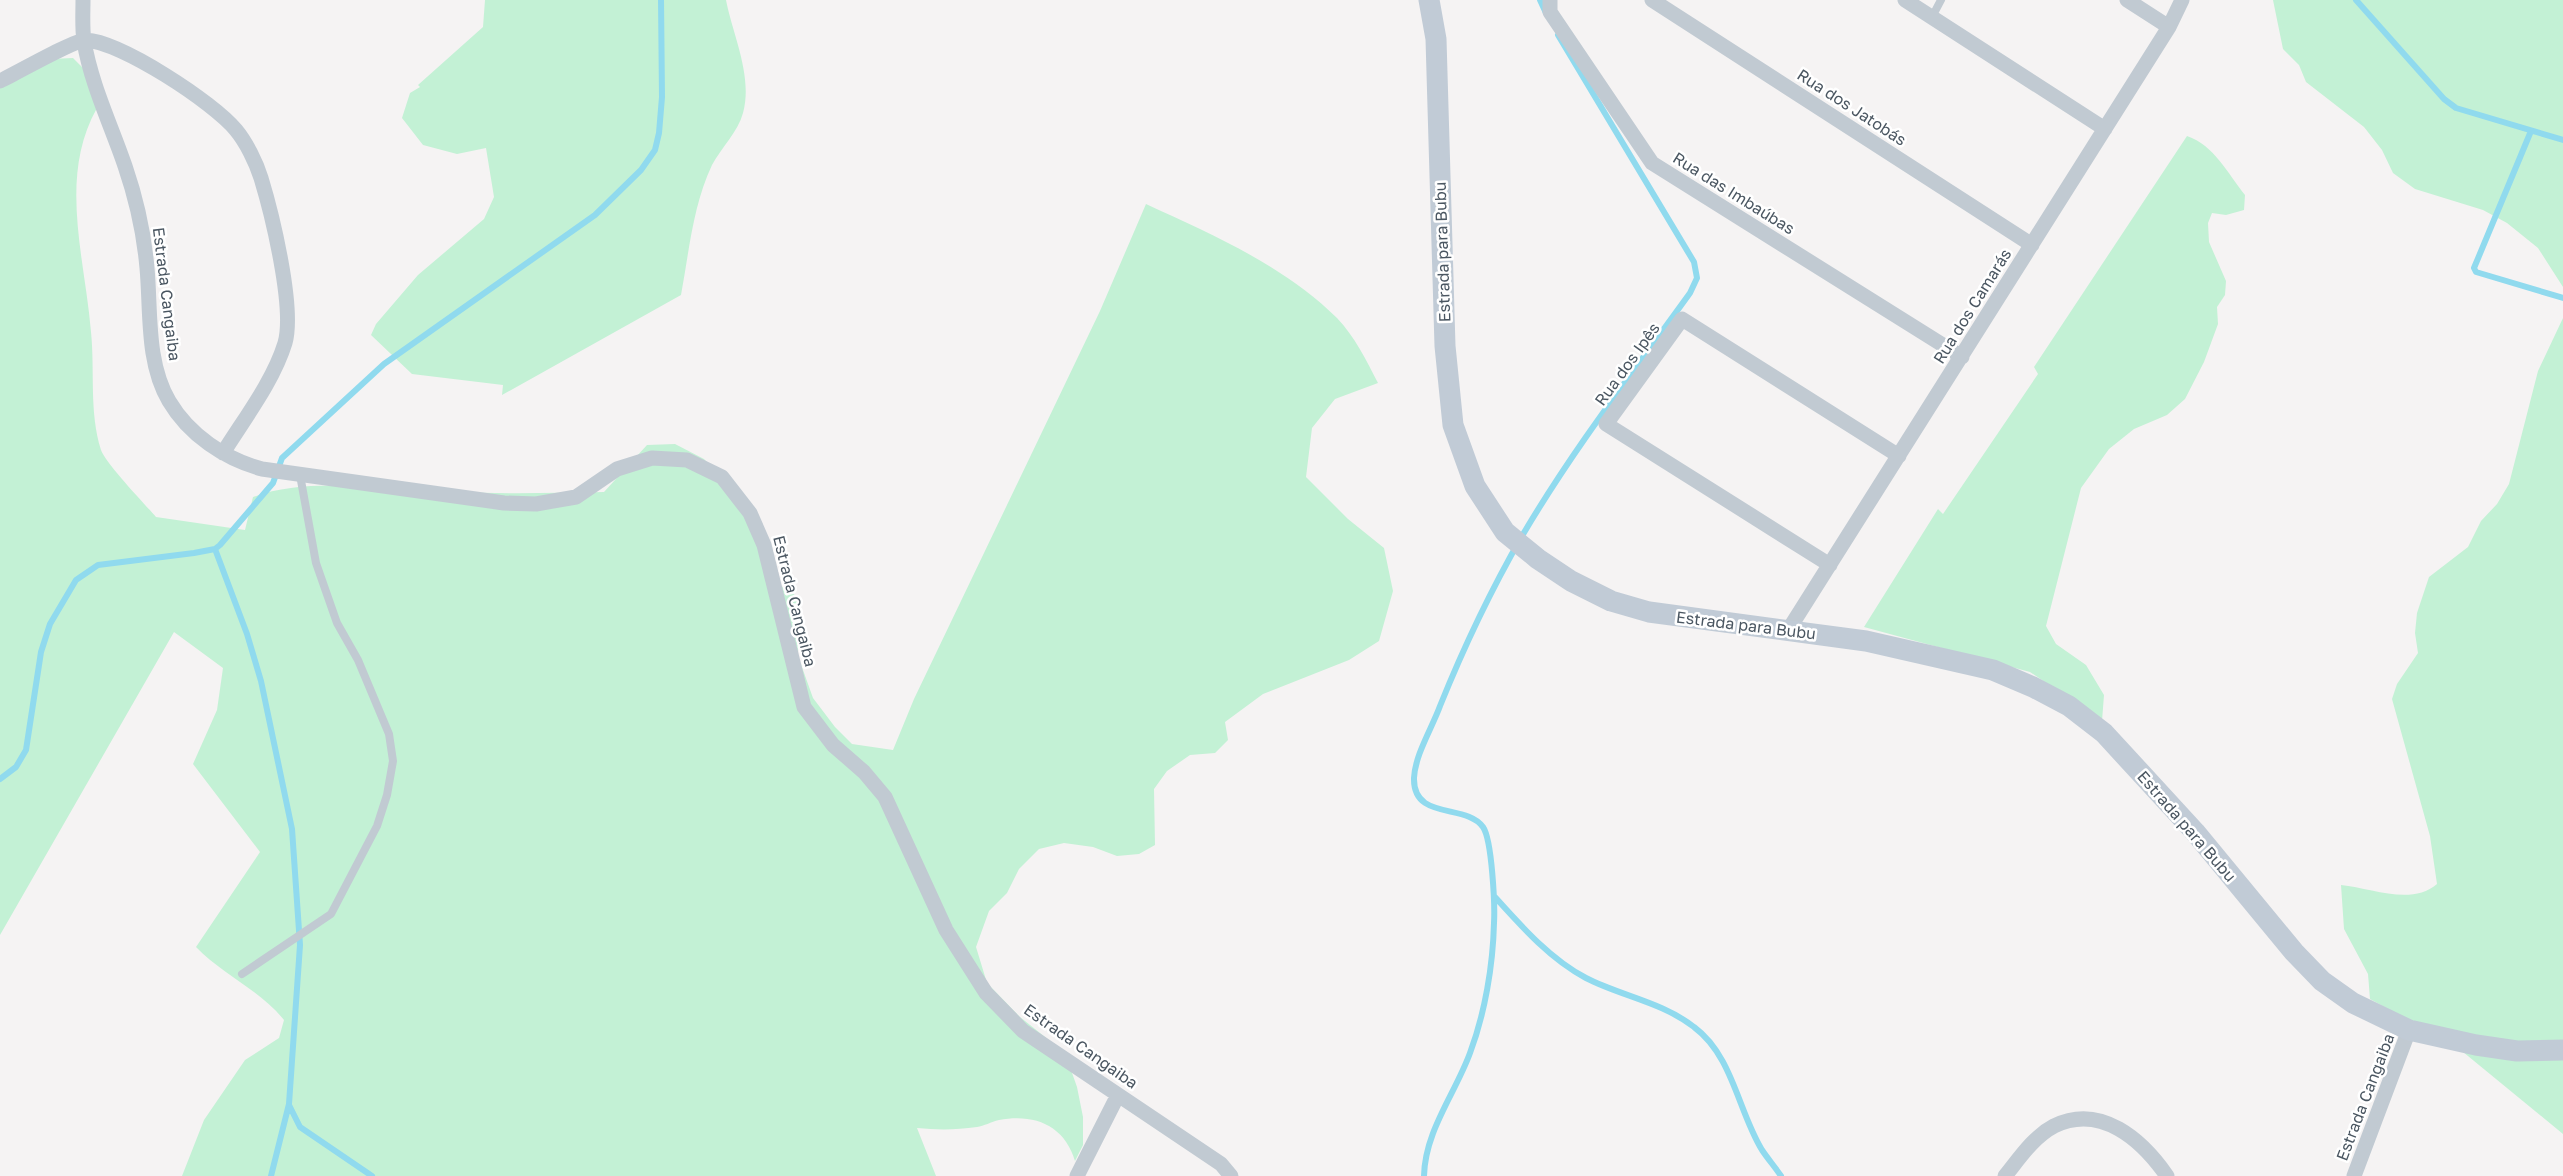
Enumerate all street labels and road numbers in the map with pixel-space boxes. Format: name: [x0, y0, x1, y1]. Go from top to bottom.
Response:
street label: Rua dos Jatobás: [1794, 64, 1910, 150]
street label: Rua das Imbaúbas: [1669, 147, 1799, 239]
street label: Estrada para Bubu: [1430, 181, 1454, 323]
street label: Estrada Cangaiba: [149, 226, 185, 362]
street label: Rua dos Camarás: [1929, 245, 2015, 367]
street label: Rua dos Ipês: [1590, 319, 1664, 409]
street label: Estrada Cangaiba: [769, 533, 821, 669]
street label: Estrada para Bubu: [1675, 607, 1817, 643]
street label: Estrada para Bubu: [2133, 766, 2241, 886]
street label: Estrada Cangaiba: [1020, 999, 1142, 1093]
street label: Estrada Cangaiba: [2332, 1031, 2398, 1163]

